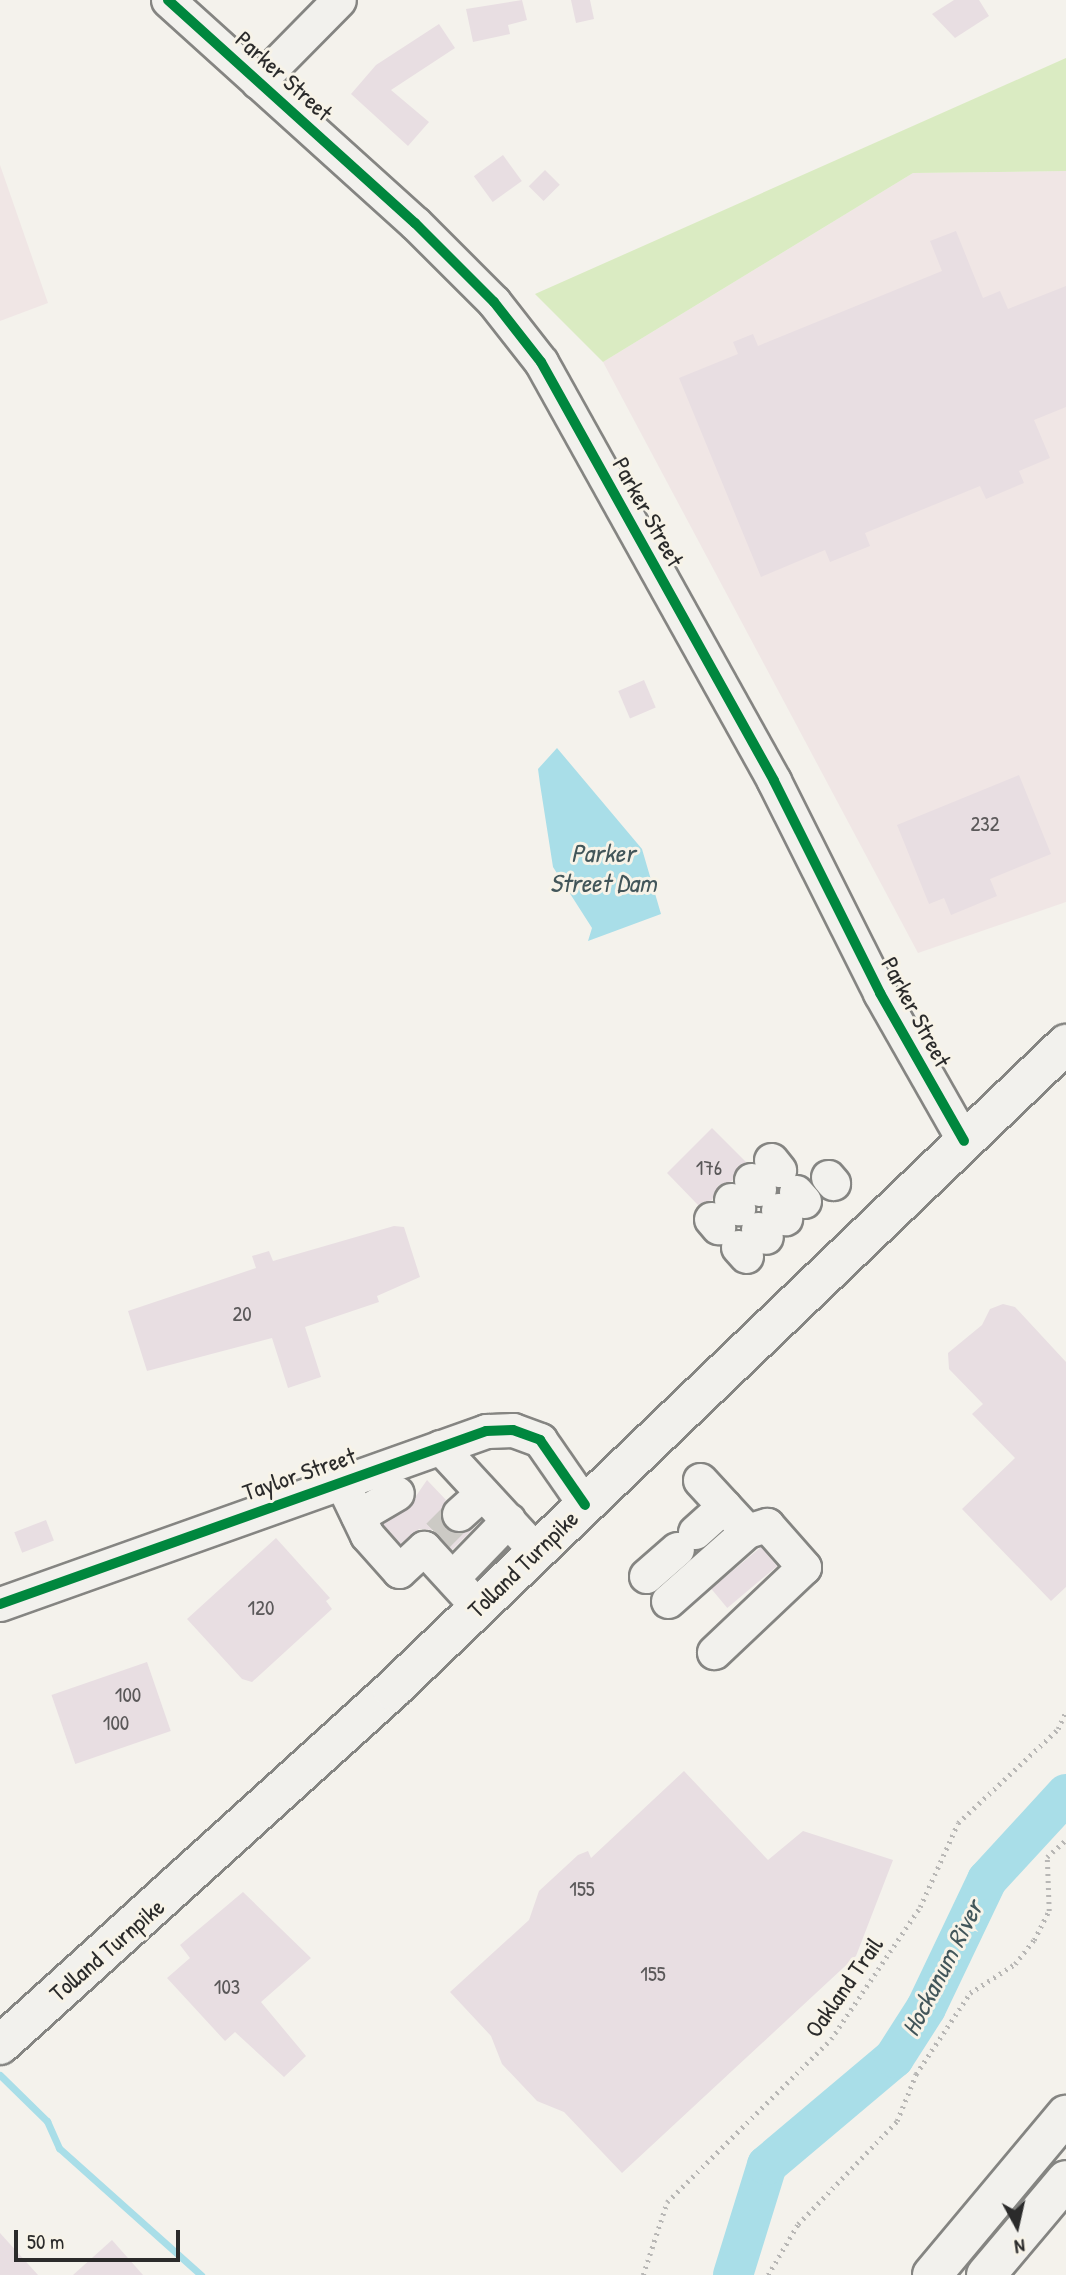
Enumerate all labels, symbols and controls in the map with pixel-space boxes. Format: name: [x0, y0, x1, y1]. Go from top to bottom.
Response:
street label: Parker Street: [230, 25, 338, 127]
street label: Parker Street: [606, 452, 690, 572]
house number: 232: [970, 811, 1000, 837]
water label: Parker Street Dam: [550, 837, 656, 898]
street label: Parker Street: [875, 952, 957, 1072]
house number: 176: [696, 1155, 722, 1181]
house number: 20: [232, 1301, 252, 1327]
street label: Taylor Street: [239, 1441, 359, 1507]
street label: Tolland Turnpike: [462, 1504, 584, 1624]
house number: 120: [248, 1595, 274, 1621]
house number: 100: [115, 1682, 141, 1708]
house number: 100: [103, 1710, 129, 1736]
house number: 155: [569, 1876, 595, 1902]
street label: Tolland Turnpike: [44, 1892, 170, 2008]
water label: Hockanum River: [895, 1895, 989, 2041]
street label: Oakland Trail: [799, 1931, 889, 2043]
house number: 155: [640, 1961, 666, 1987]
house number: 103: [214, 1974, 240, 2000]
north arrow: [982, 2191, 1052, 2261]
scale bar: [18, 2216, 184, 2260]
text: 50 m: [27, 2227, 64, 2256]
text: N: [1013, 2233, 1027, 2260]

